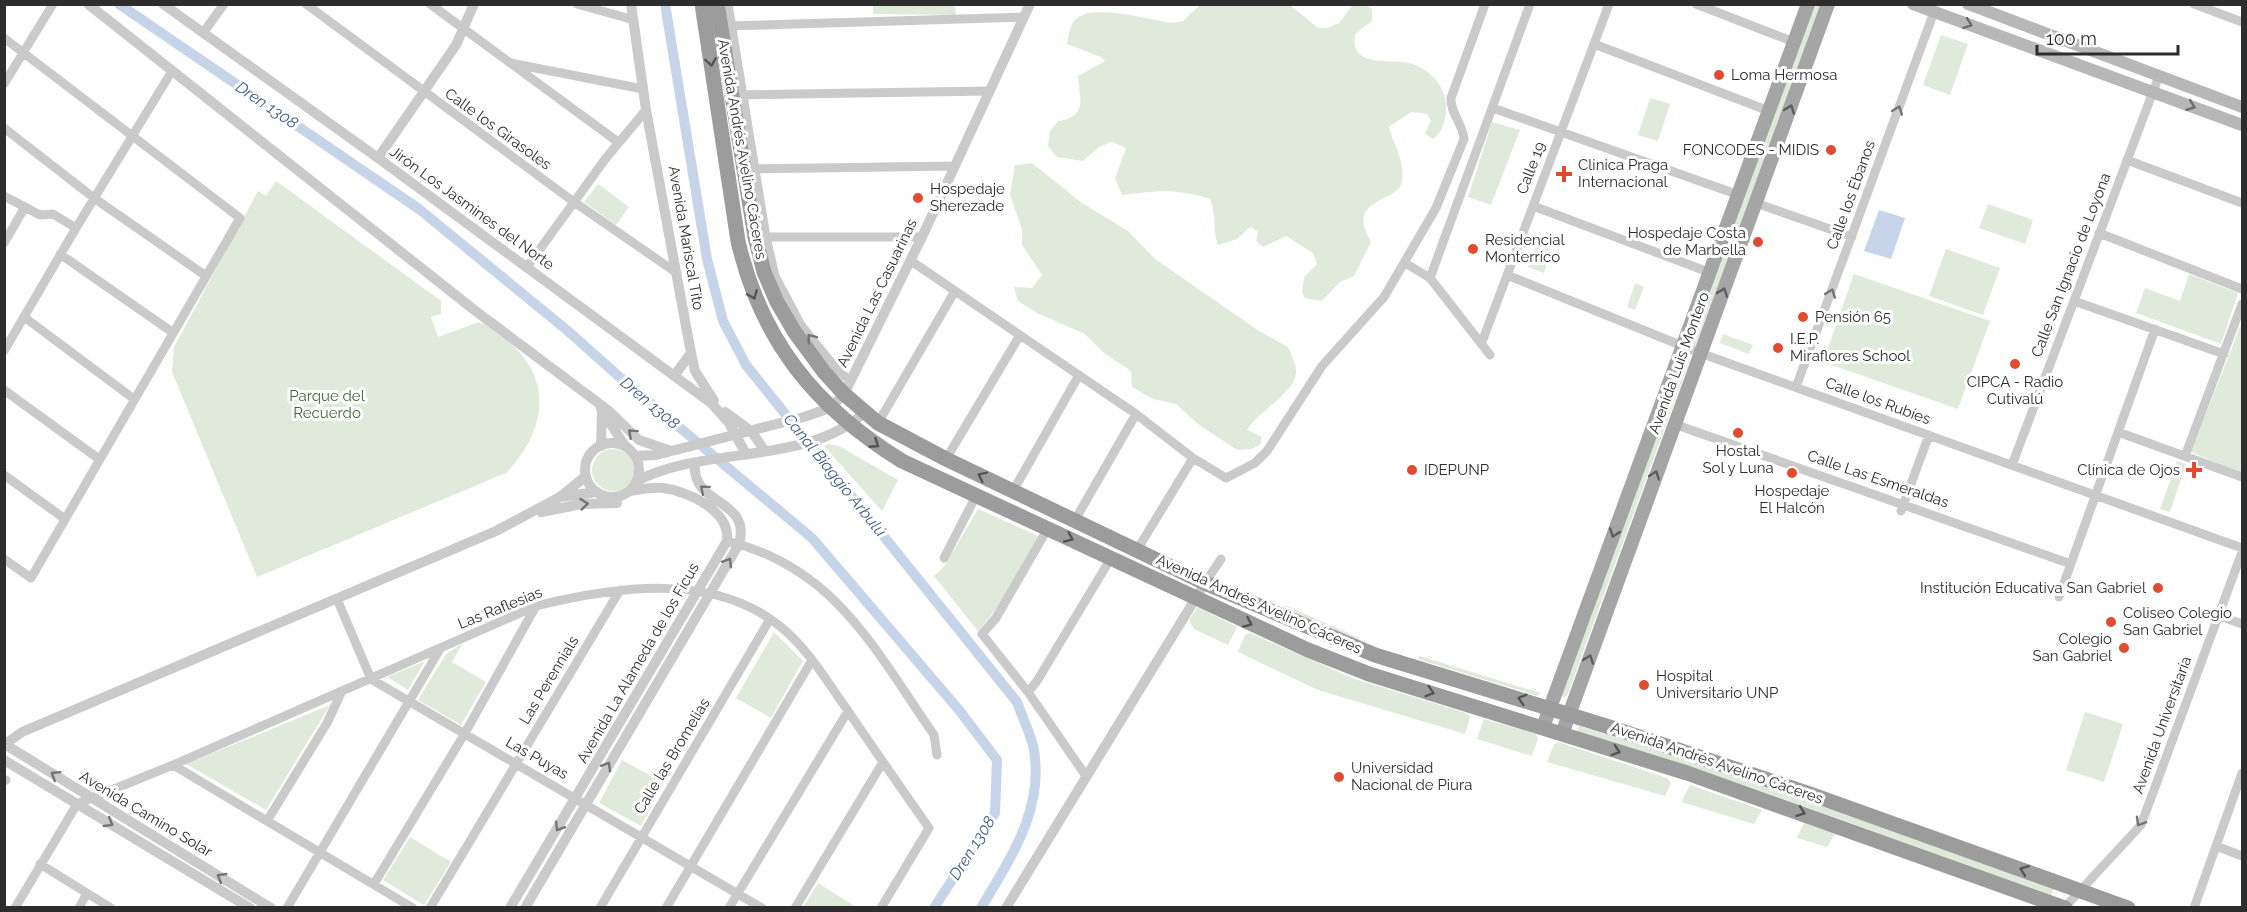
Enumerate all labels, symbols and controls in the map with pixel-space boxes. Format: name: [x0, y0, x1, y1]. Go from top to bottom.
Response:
one-way arrow: [1962, 17, 1973, 30]
scale bar: [2037, 18, 2178, 56]
text: 100 m: [2046, 28, 2097, 49]
street label: Avenida Andrés Avelino Cáceres: [714, 38, 770, 260]
one-way arrow: [704, 58, 716, 67]
place label: Loma Hermosa: [1731, 66, 1837, 84]
marker: Loma Hermosa: [1712, 68, 1726, 82]
water label: Dren 1308: [232, 77, 302, 133]
street label: Calle los Girasoles: [441, 84, 555, 174]
one-way arrow: [2185, 98, 2196, 111]
one-way arrow: [1782, 105, 1795, 115]
one-way arrow: [1891, 105, 1904, 116]
street label: Calle los Ébanos: [1823, 138, 1879, 252]
street label: Calle 19: [1513, 139, 1549, 197]
place label: FONCODES - MIDIS: [1683, 141, 1819, 159]
street label: Jirón Los Jasmines del Norte: [386, 142, 558, 274]
marker: FONCODES - MIDIS: [1824, 143, 1838, 157]
place label: Clinica Praga Internacional: [1578, 156, 1669, 191]
street label: Avenida Mariscal Tito: [664, 164, 708, 312]
marker: Clinica Praga Internacional: [1555, 165, 1573, 183]
street label: Calle San Ignacio de Loyona: [2027, 170, 2115, 360]
place label: Hospedaje Sherezade: [930, 180, 1005, 215]
marker: Hospedaje Sherezade: [911, 191, 925, 205]
street label: Avenida Las Casuarinas: [833, 216, 921, 370]
place label: Hospedaje Costa de Marbella: [1628, 224, 1746, 259]
place label: Residencial Monterrico: [1485, 231, 1565, 266]
marker: Hospedaje Costa de Marbella: [1751, 235, 1765, 249]
marker: Residencial Monterrico: [1466, 242, 1480, 256]
one-way arrow: [1715, 288, 1728, 298]
one-way arrow: [1824, 288, 1836, 299]
one-way arrow: [746, 289, 759, 300]
street label: Avenida Luis Montero: [1645, 289, 1713, 436]
place label: Pensión 65: [1815, 308, 1891, 326]
marker: Pensión 65: [1796, 310, 1810, 324]
place label: I.E.P. Miraflores School: [1790, 330, 1911, 365]
one-way arrow: [808, 334, 819, 345]
marker: I.E.P. Miraflores School: [1771, 341, 1785, 355]
marker: CIPCA - Radio Cutivalú: [2008, 357, 2022, 371]
water label: Dren 1308: [617, 373, 683, 433]
place label: CIPCA - Radio Cutivalú: [1967, 373, 2063, 408]
street label: Calle los Rubíes: [1823, 374, 1933, 428]
park label: Parque del Recuerdo: [289, 387, 366, 422]
water label: Canal Biaggio Arbulú: [780, 410, 890, 540]
marker: Hostal Sol y Luna: [1731, 426, 1745, 440]
one-way arrow: [629, 429, 639, 440]
one-way arrow: [869, 436, 879, 448]
place label: Hostal Sol y Luna: [1702, 442, 1774, 477]
street label: Calle Las Esmeraldas: [1805, 446, 1951, 512]
place label: IDEPUNP: [1424, 461, 1489, 479]
place label: Clínica de Ojos: [2077, 461, 2180, 479]
marker: Clínica de Ojos: [2185, 461, 2203, 479]
marker: IDEPUNP: [1405, 463, 1419, 477]
marker: Hospedaje El Halcón: [1785, 466, 1799, 480]
one-way arrow: [1648, 470, 1660, 481]
one-way arrow: [978, 472, 989, 484]
place label: Hospedaje El Halcón: [1755, 482, 1830, 517]
one-way arrow: [700, 486, 711, 497]
one-way arrow: [580, 498, 589, 511]
one-way arrow: [1609, 527, 1622, 538]
one-way arrow: [1062, 531, 1073, 543]
street label: Avenida Andrés Avelino Cáceres: [1153, 550, 1365, 658]
one-way arrow: [721, 558, 732, 568]
street label: Avenida La Alameda de los Ficus: [573, 559, 703, 767]
place label: Institución Educativa San Gabriel: [1920, 579, 2147, 597]
marker: Institución Educativa San Gabriel: [2151, 581, 2165, 595]
street label: Las Raflesias: [455, 583, 545, 633]
place label: Coliseo Colegio San Gabriel: [2123, 604, 2232, 639]
marker: Coliseo Colegio San Gabriel: [2104, 615, 2118, 629]
one-way arrow: [1241, 616, 1252, 628]
place label: Colegio San Gabriel: [2033, 630, 2113, 665]
street label: Las Perennials: [516, 632, 582, 728]
marker: Colegio San Gabriel: [2117, 641, 2131, 655]
one-way arrow: [1581, 654, 1594, 665]
street label: Avenida Universitaría: [2129, 654, 2195, 796]
place label: Hospital Universitario UNP: [1656, 667, 1778, 702]
marker: Hospital Universitario UNP: [1637, 678, 1651, 692]
one-way arrow: [1424, 685, 1435, 697]
one-way arrow: [1517, 694, 1528, 706]
street label: Calle las Bromelias: [630, 695, 714, 817]
street label: Avenida Andrés Avelino Cáceres: [1609, 718, 1825, 808]
street label: Las Puyas: [502, 733, 572, 783]
one-way arrow: [1610, 743, 1621, 756]
place label: Universidad Nacional de Piura: [1351, 759, 1472, 794]
one-way arrow: [599, 762, 611, 772]
street label: Avenida Camino Solar: [76, 767, 216, 861]
marker: Universidad Nacional de Piura: [1332, 770, 1346, 784]
one-way arrow: [51, 771, 61, 783]
one-way arrow: [1795, 804, 1806, 817]
water label: Dren 1308: [945, 813, 999, 883]
one-way arrow: [103, 815, 113, 827]
one-way arrow: [2136, 816, 2147, 826]
one-way arrow: [554, 821, 566, 831]
one-way arrow: [2019, 865, 2030, 878]
one-way arrow: [217, 873, 227, 885]

